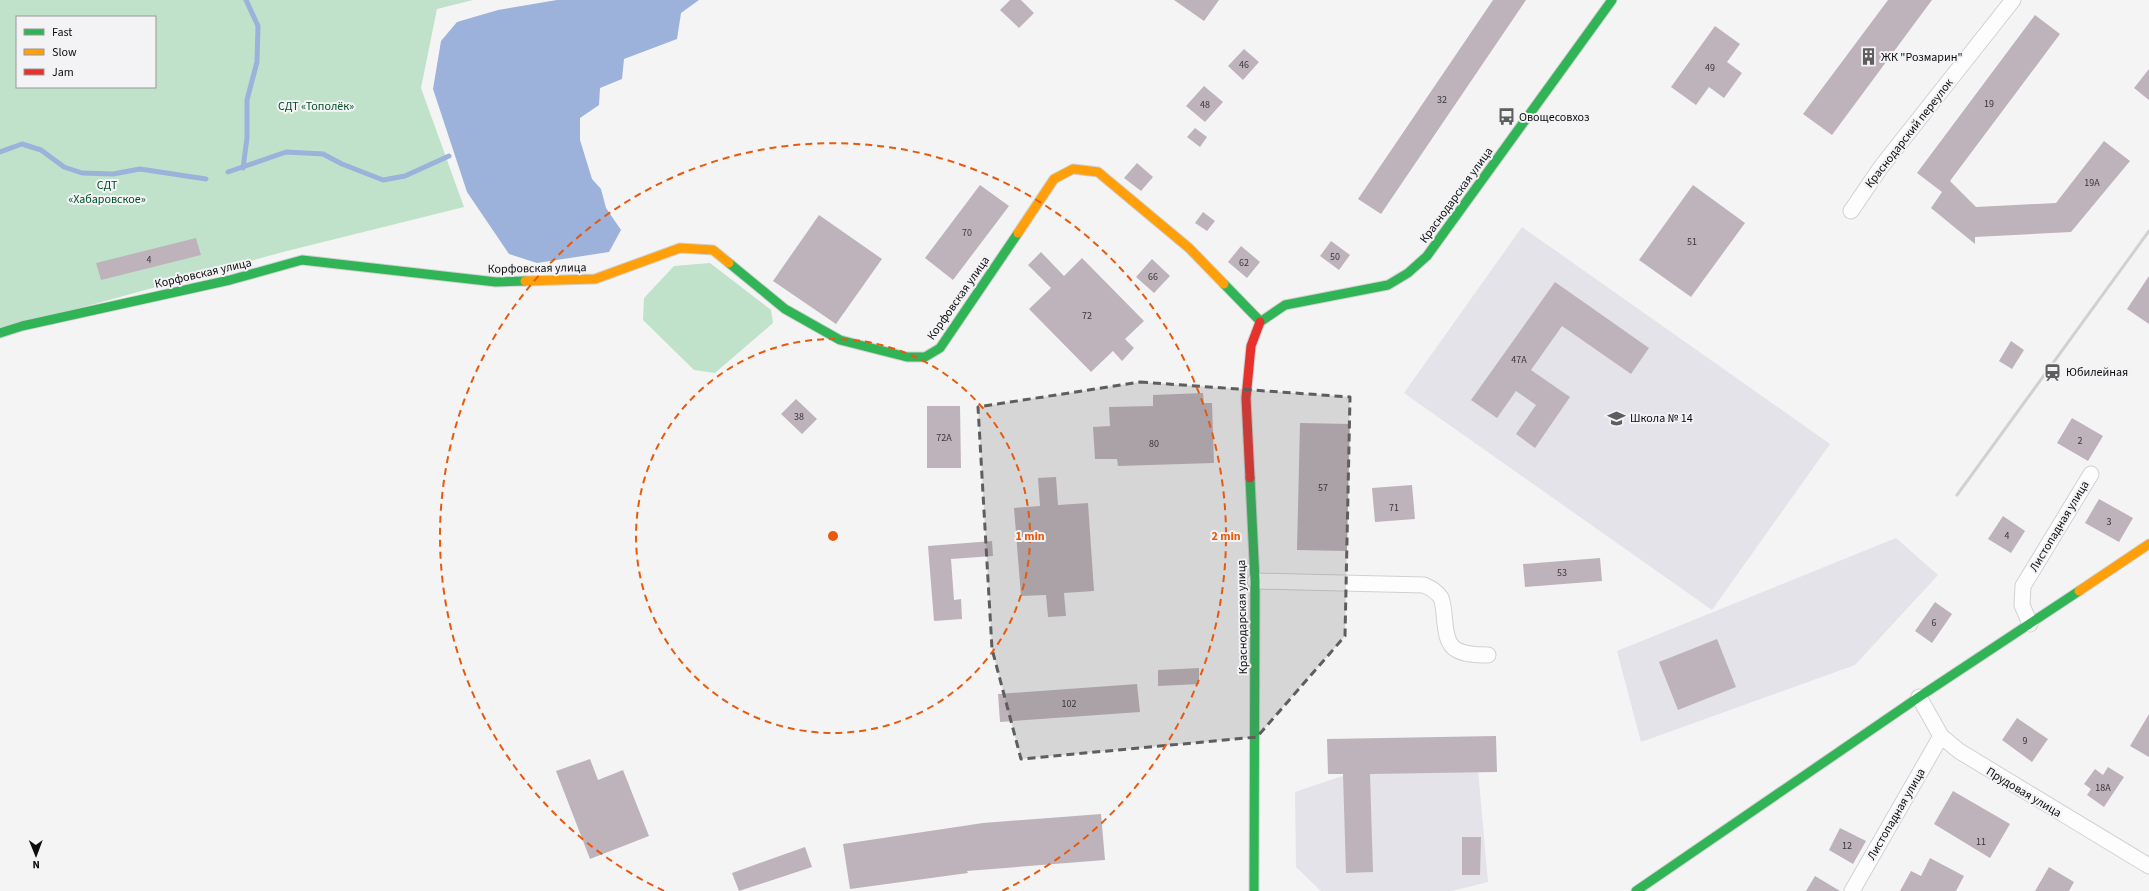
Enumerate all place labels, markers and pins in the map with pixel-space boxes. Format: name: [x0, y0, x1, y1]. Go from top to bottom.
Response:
building icon: ЖК "Розмарин": [1858, 47, 1878, 67]
place label: ЖК "Розмарин": [1881, 49, 1963, 66]
bus stop icon: Овощесовхоз: [1496, 107, 1516, 127]
place label: Овощесовхоз: [1519, 109, 1589, 126]
station icon: Юбилейная: [2043, 362, 2063, 382]
place label: Юбилейная: [2066, 364, 2128, 381]
school or university icon: Школа № 14: [1607, 408, 1627, 428]
place label: Школа № 14: [1630, 410, 1693, 427]
centre of rings: [826, 529, 840, 543]

